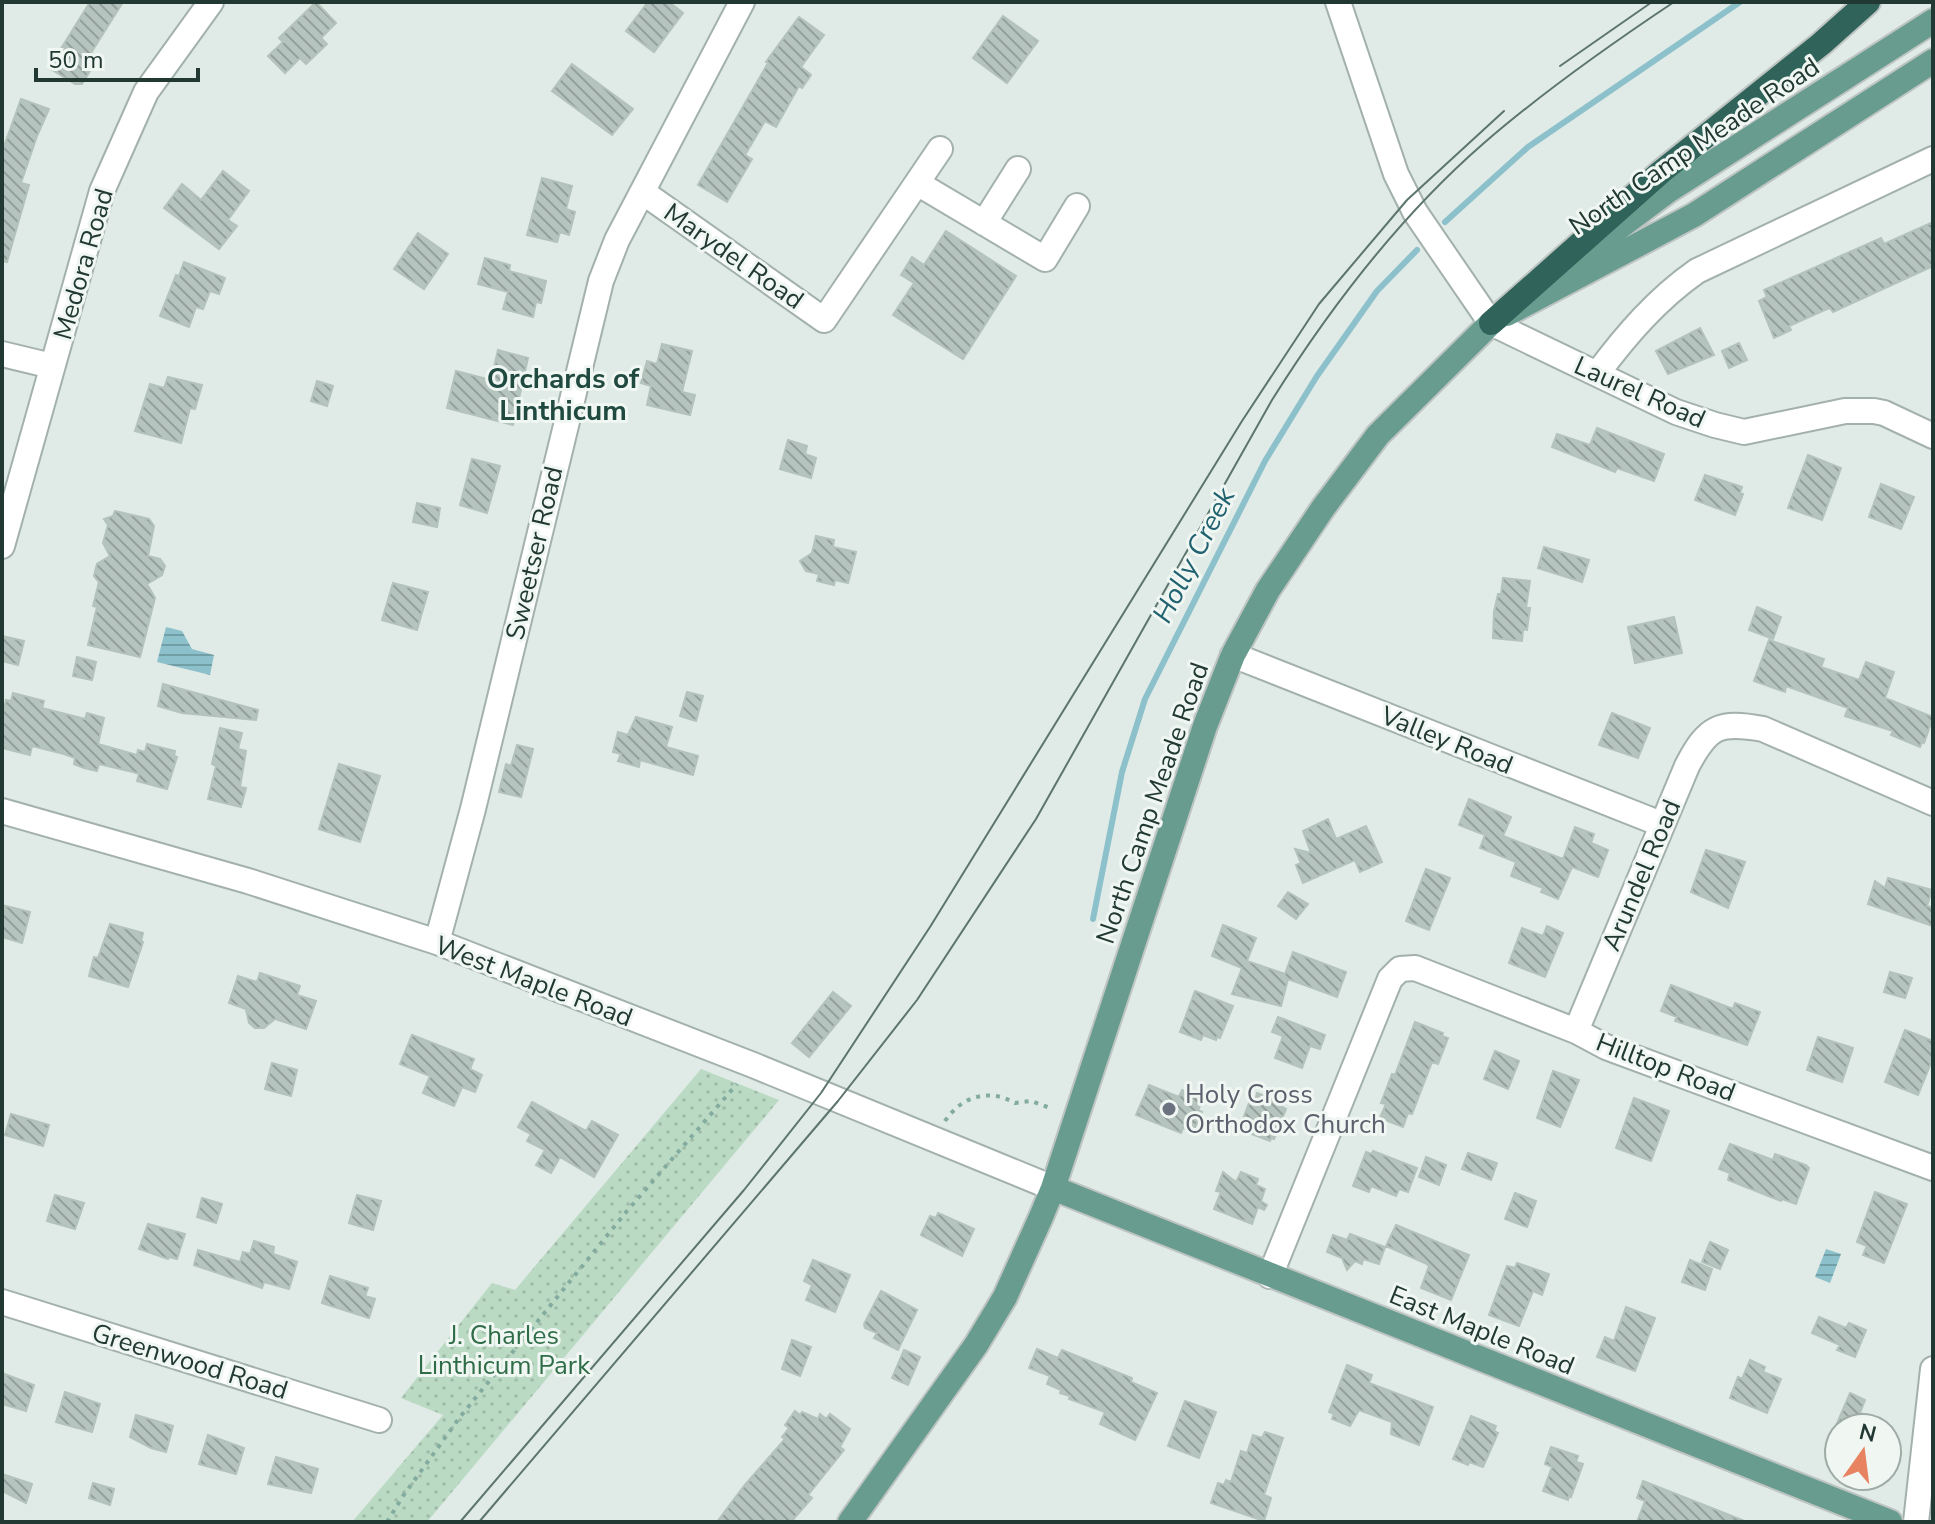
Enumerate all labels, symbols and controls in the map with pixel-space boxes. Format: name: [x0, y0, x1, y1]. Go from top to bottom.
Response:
scale bar: [36, 32, 198, 82]
text: 50 m: [48, 44, 104, 76]
street label: North Camp Meade Road: [1562, 49, 1826, 243]
street label: Medora Road: [45, 184, 122, 344]
street label: Marydel Road: [657, 195, 811, 318]
street label: Laurel Road: [1569, 348, 1711, 437]
district label: Orchards of Linthicum: [487, 360, 640, 430]
street label: Sweetser Road: [498, 463, 571, 643]
water label: Holly Creek: [1144, 480, 1245, 630]
street label: North Camp Meade Road: [1088, 658, 1217, 948]
street label: Valley Road: [1375, 698, 1518, 783]
street label: Arundel Road: [1594, 794, 1689, 956]
street label: West Maple Road: [430, 928, 638, 1035]
street label: Hilltop Road: [1591, 1025, 1741, 1110]
place label: Holy Cross Orthodox Church: [1185, 1077, 1386, 1142]
marker: Holy Cross Orthodox Church: [1160, 1100, 1178, 1118]
street label: East Maple Road: [1384, 1277, 1580, 1384]
street label: Greenwood Road: [88, 1315, 292, 1408]
park label: J. Charles Linthicum Park: [418, 1318, 591, 1383]
north arrow: [1823, 1412, 1903, 1492]
text: N: [1856, 1417, 1879, 1450]

